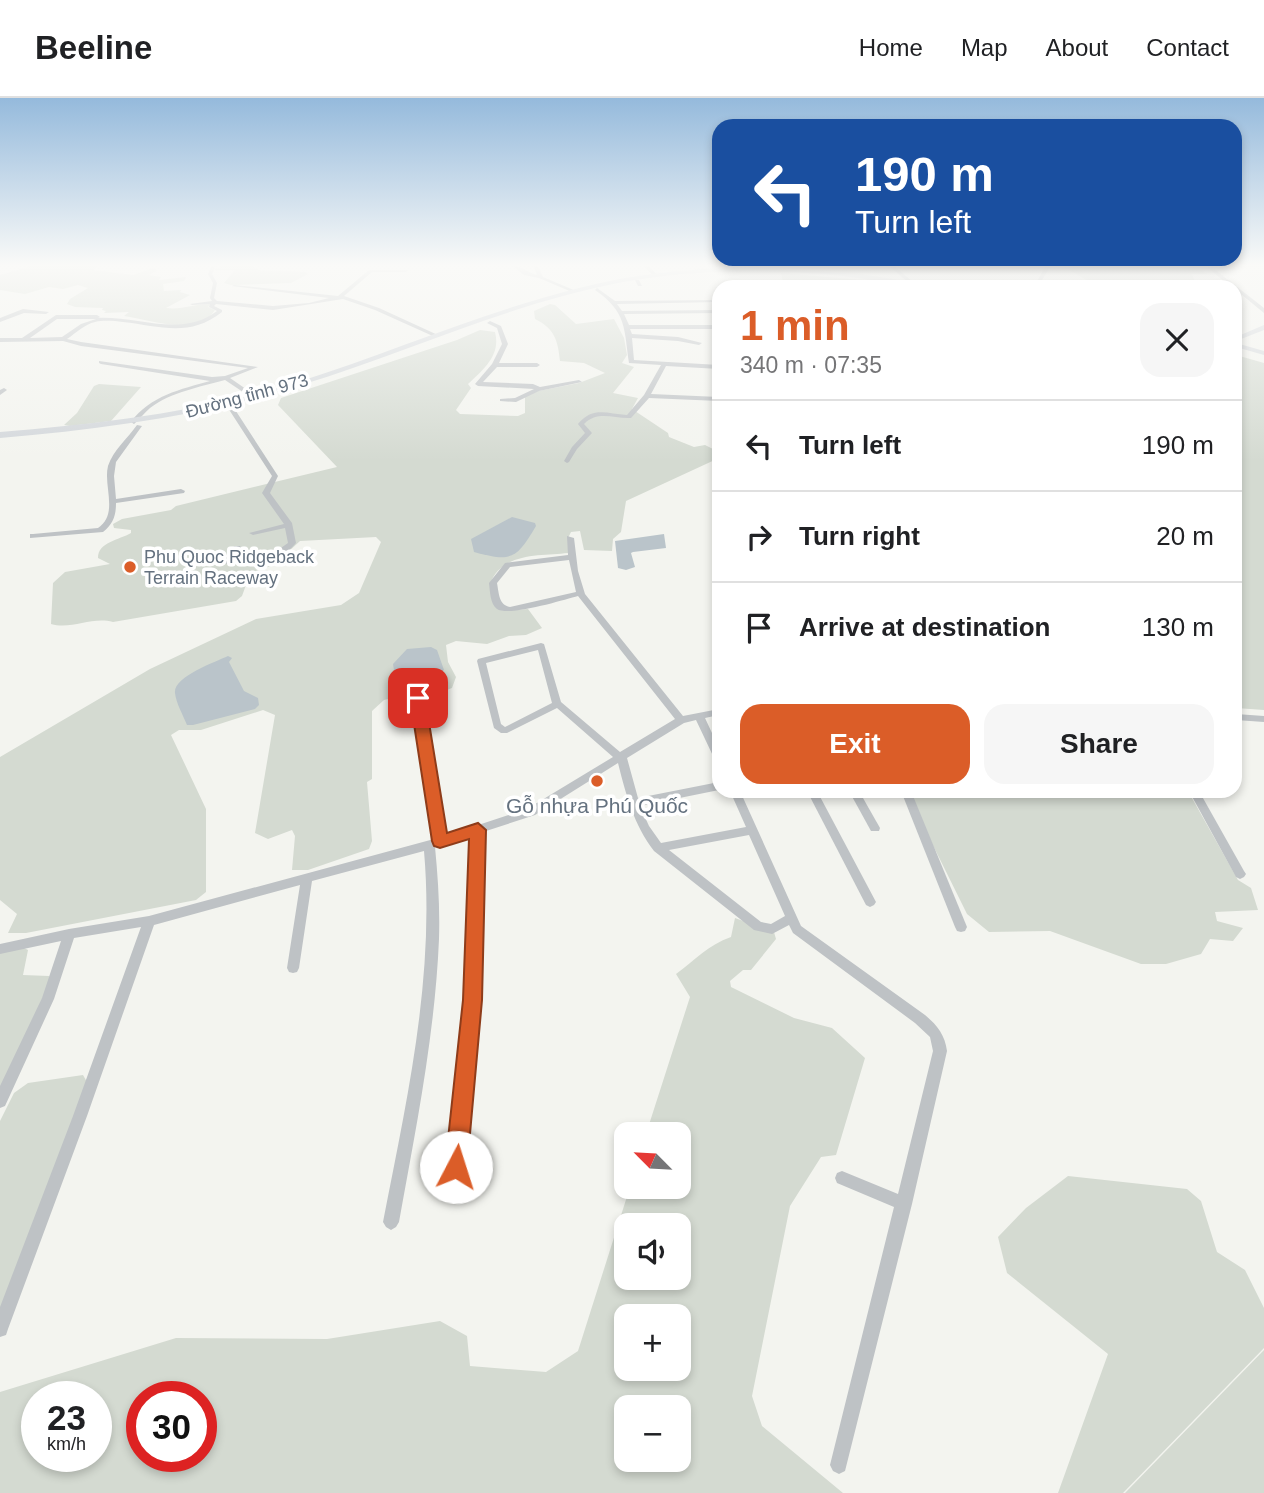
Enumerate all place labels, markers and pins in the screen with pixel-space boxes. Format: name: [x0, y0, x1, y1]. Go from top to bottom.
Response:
place label: Phu Quoc Ridgeback Terrain Raceway: [144, 547, 315, 588]
marker: Phu Quoc Ridgeback Terrain Raceway: [122, 559, 138, 575]
pin: [388, 668, 448, 728]
marker: Gỗ nhựa Phú Quốc: [589, 773, 605, 789]
place label: Gỗ nhựa Phú Quốc: [506, 794, 688, 817]

